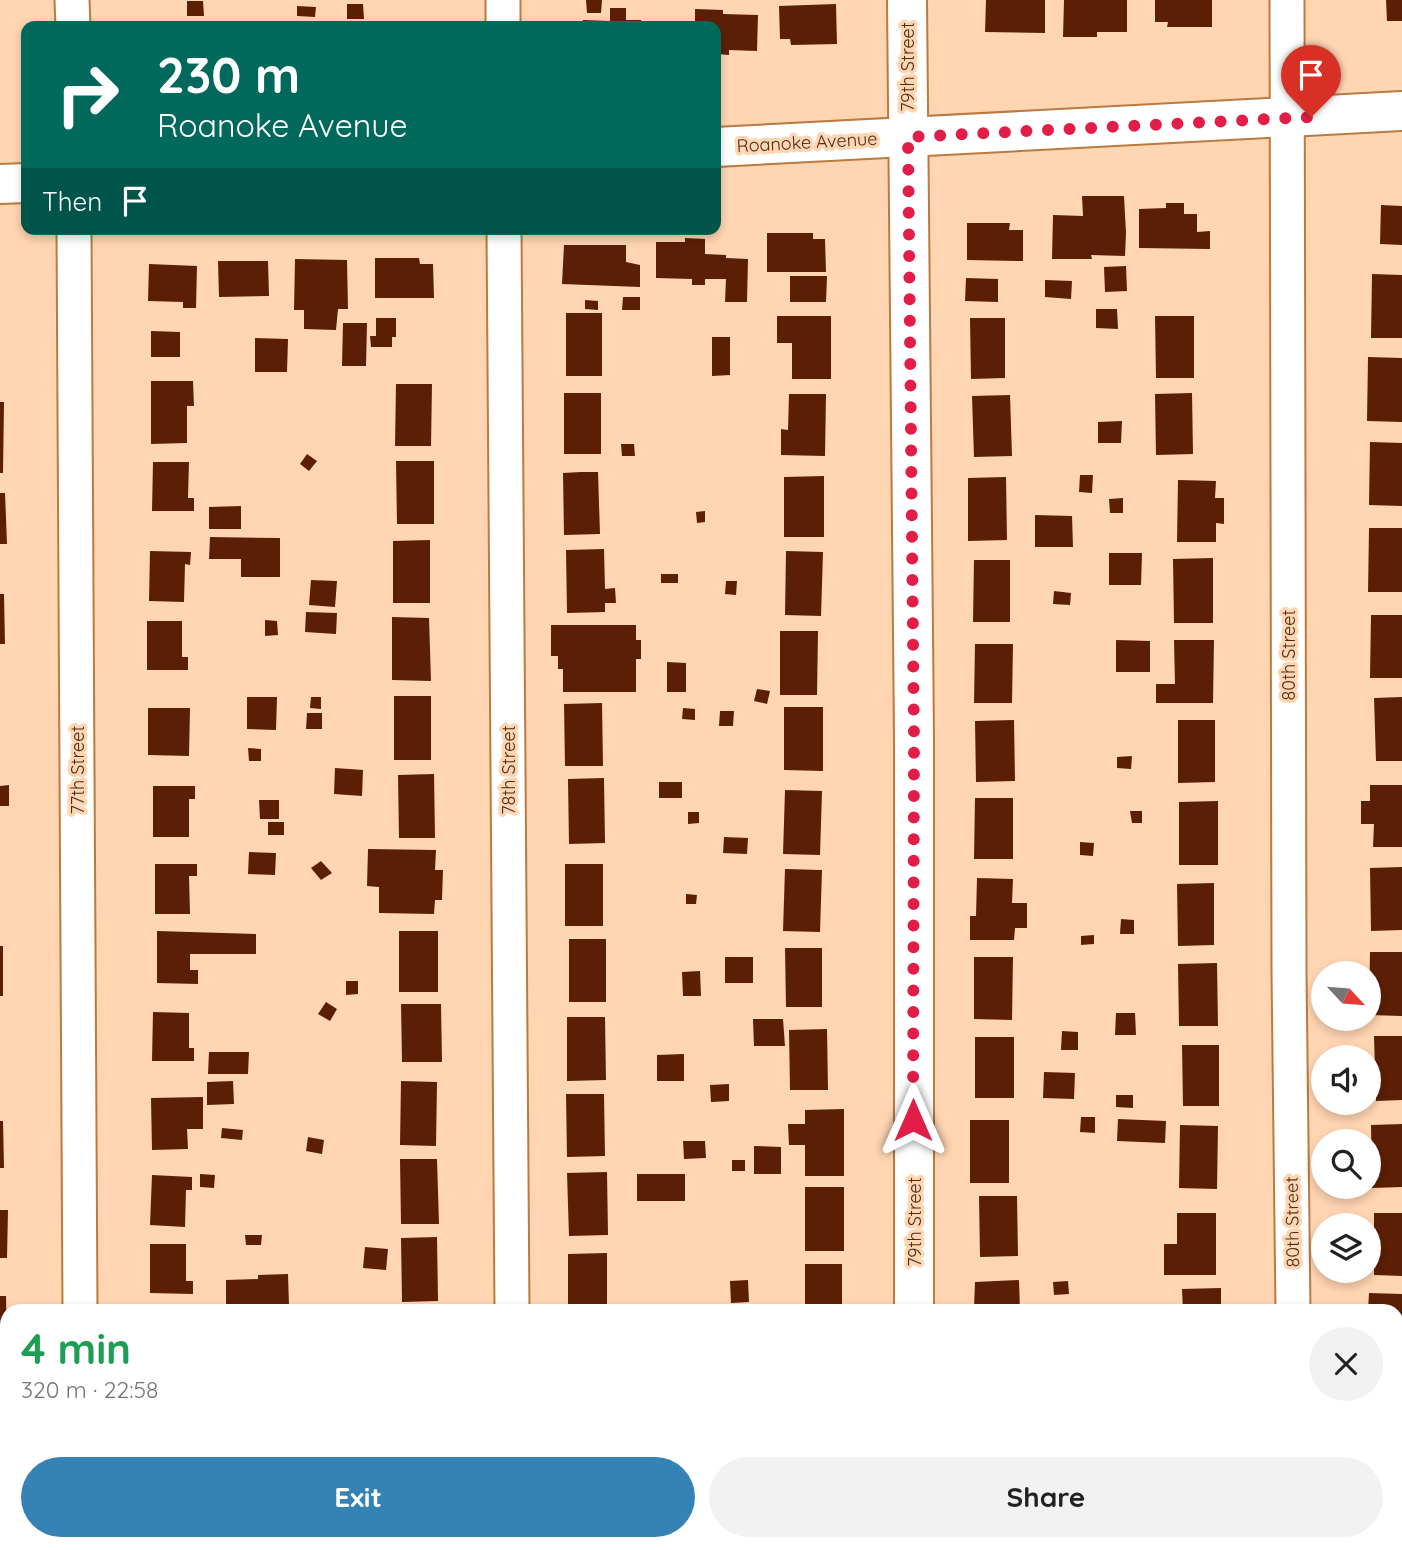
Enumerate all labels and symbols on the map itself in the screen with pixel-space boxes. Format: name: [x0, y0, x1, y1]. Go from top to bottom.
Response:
street label: 79th Street: [896, 22, 919, 112]
pin: [1281, 45, 1341, 117]
street label: Roanoke Avenue: [736, 127, 878, 157]
street label: 80th Street: [1277, 610, 1300, 700]
street label: 78th Street: [497, 725, 520, 815]
street label: 77th Street: [66, 726, 89, 814]
north arrow: [1311, 961, 1381, 1031]
position arrow: [876, 1083, 950, 1157]
street label: 80th Street: [1280, 1176, 1304, 1268]
street label: 79th Street: [903, 1177, 926, 1267]

